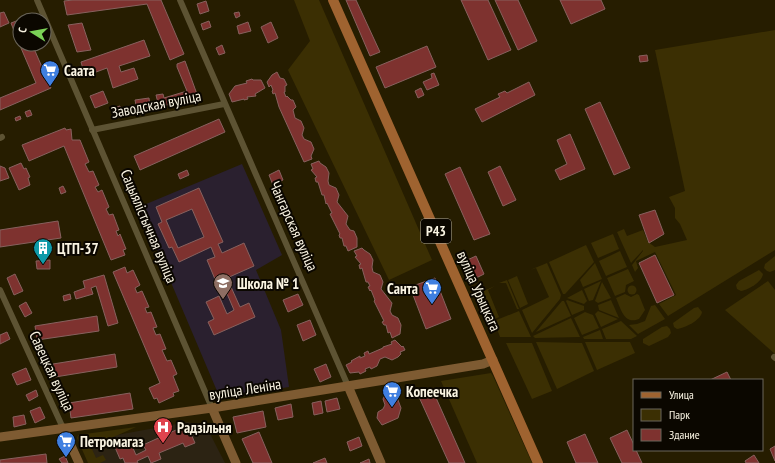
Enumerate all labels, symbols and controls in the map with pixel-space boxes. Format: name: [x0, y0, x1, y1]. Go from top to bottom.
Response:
north arrow: [12, 12, 52, 52]
text: С: [15, 26, 30, 34]
supermarket icon: Саата: [39, 59, 61, 87]
place label: Саата: [64, 61, 95, 80]
street label: Заводская вуліца: [109, 86, 203, 122]
street label: Сацыялістычная вуліца: [116, 166, 182, 286]
street label: Чангарская вуліца: [266, 178, 322, 274]
road number: Р43: [421, 219, 451, 243]
building icon: ЦТП-37: [32, 237, 54, 265]
place label: ЦТП-37: [57, 239, 99, 258]
street label: вуліца Урыцкага: [453, 248, 505, 334]
school or university icon: Школа № 1: [212, 272, 234, 300]
place label: Школа № 1: [237, 274, 299, 293]
supermarket icon: Санта: [421, 277, 443, 305]
place label: Санта: [387, 279, 418, 298]
street label: Савецкая вуліца: [25, 328, 79, 414]
street label: вуліца Леніна: [208, 374, 282, 404]
legend: [633, 379, 763, 451]
supermarket icon: Копеечка: [381, 380, 403, 408]
place label: Копеечка: [406, 382, 458, 401]
text: Улица: [669, 387, 694, 402]
text: Парк: [669, 407, 690, 422]
hospital icon: Радзільня: [152, 416, 174, 444]
place label: Радзільня: [177, 418, 232, 437]
text: Здание: [669, 427, 700, 442]
supermarket icon: Петромагаз: [55, 430, 77, 458]
place label: Петромагаз: [80, 432, 144, 451]

